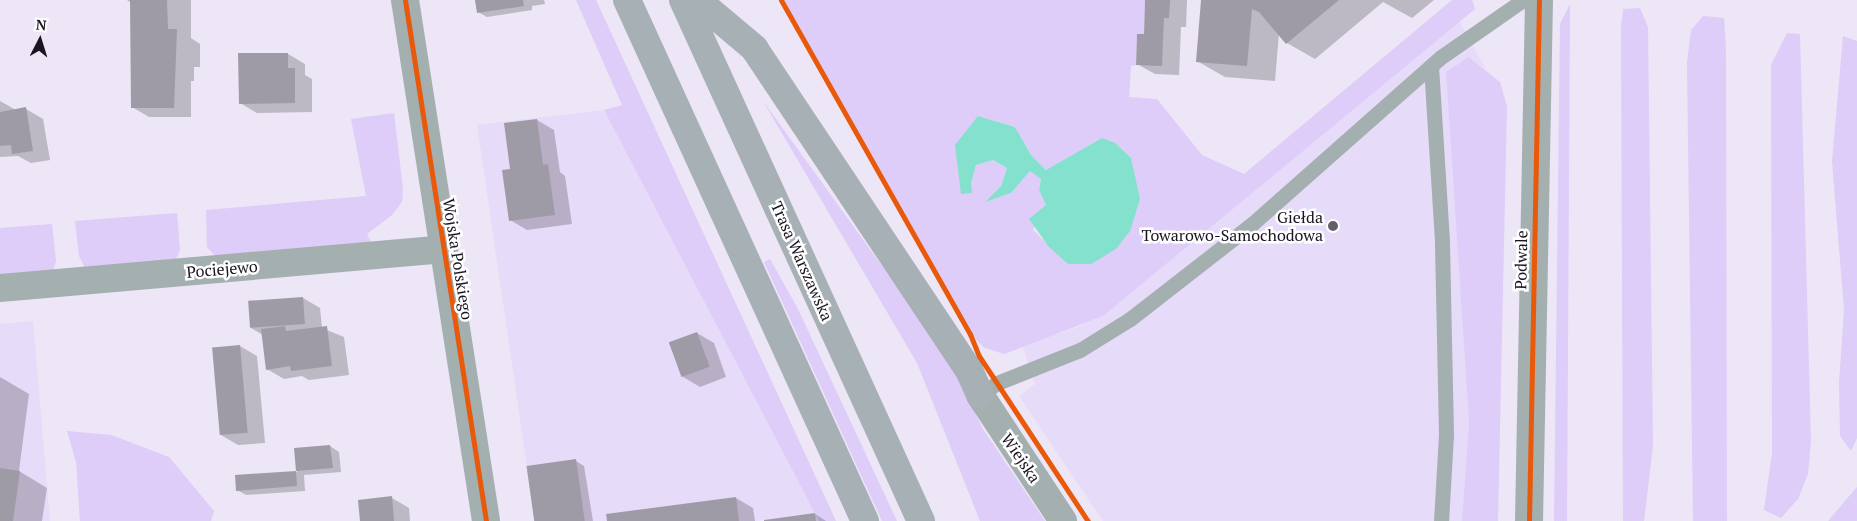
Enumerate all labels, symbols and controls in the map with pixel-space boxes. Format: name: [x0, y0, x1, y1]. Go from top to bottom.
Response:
north arrow: [15, 15, 65, 65]
text: N: [35, 15, 47, 34]
street label: Wojska Polskiego: [439, 197, 477, 321]
street label: Trasa Warszawska: [767, 198, 837, 324]
place label: Giełda Towarowo-Samochodowa: [1142, 207, 1323, 245]
marker: Giełda Towarowo-Samochodowa: [1327, 220, 1339, 232]
street label: Podwale: [1511, 230, 1531, 290]
street label: Pociejewo: [186, 256, 258, 282]
street label: Wiejska: [997, 430, 1045, 486]

